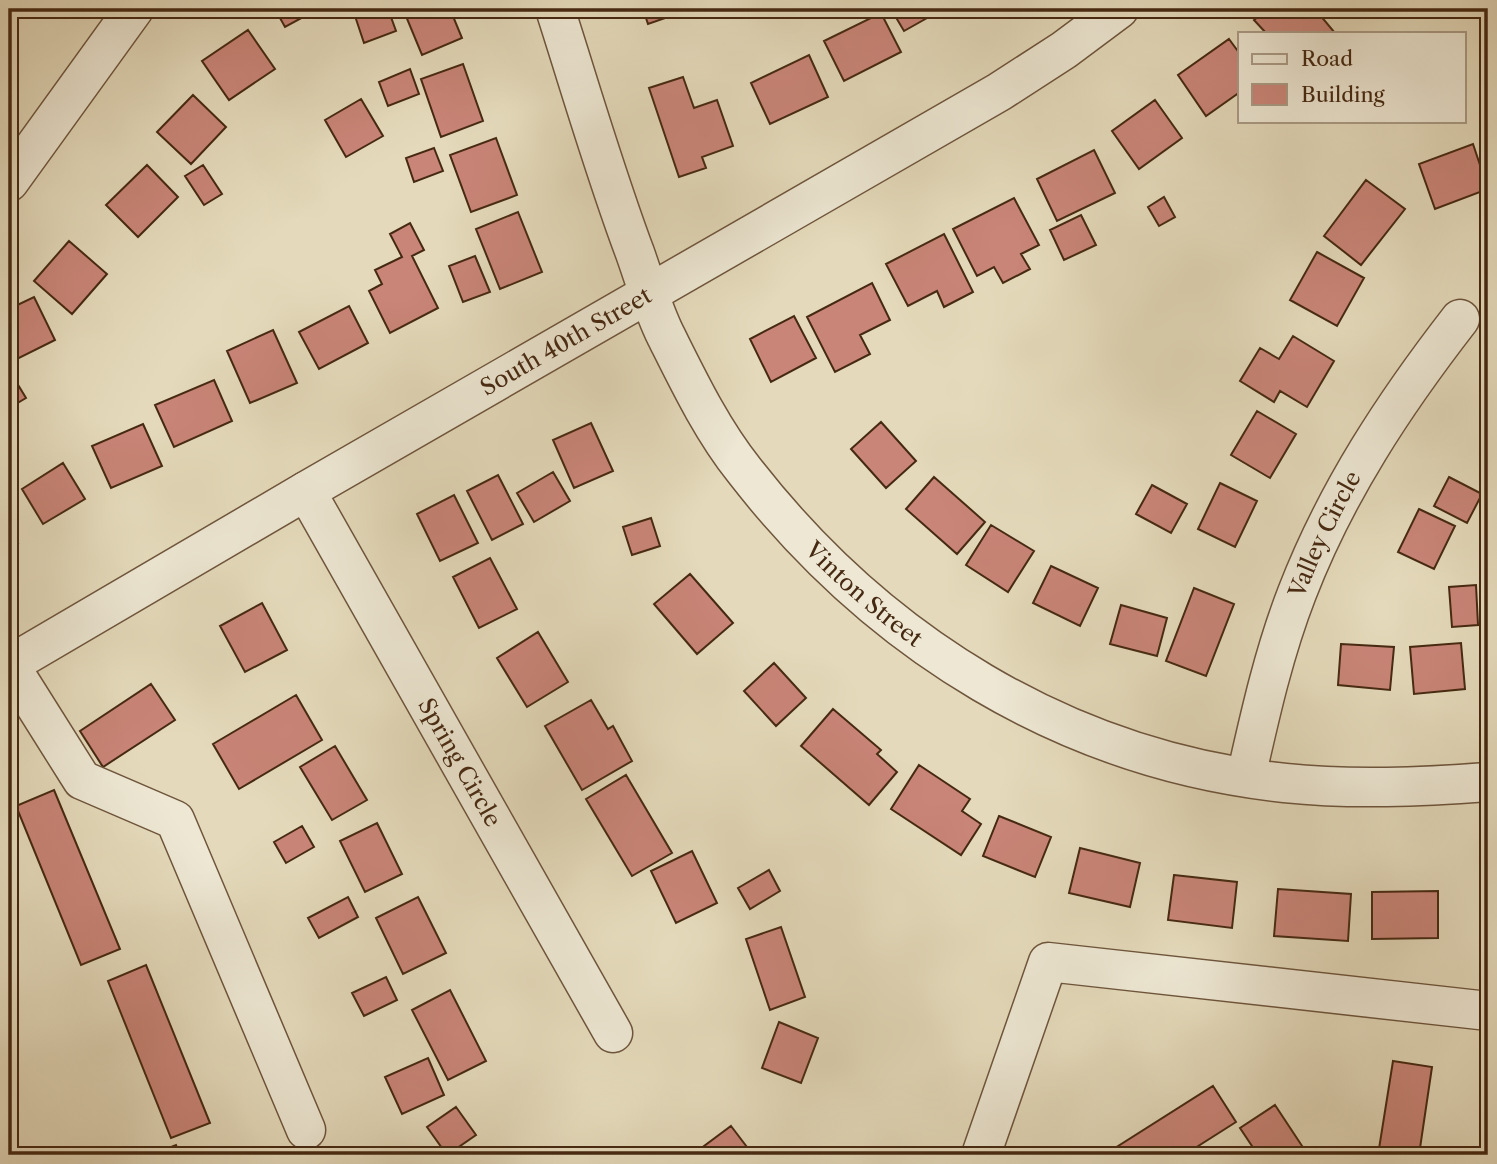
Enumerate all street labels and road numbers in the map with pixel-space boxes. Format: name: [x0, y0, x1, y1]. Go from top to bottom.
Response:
street label: South 40th Street: [475, 281, 656, 402]
street label: Valley Circle: [1282, 466, 1367, 602]
street label: Vinton Street: [799, 535, 928, 653]
street label: Spring Circle: [412, 693, 507, 832]

